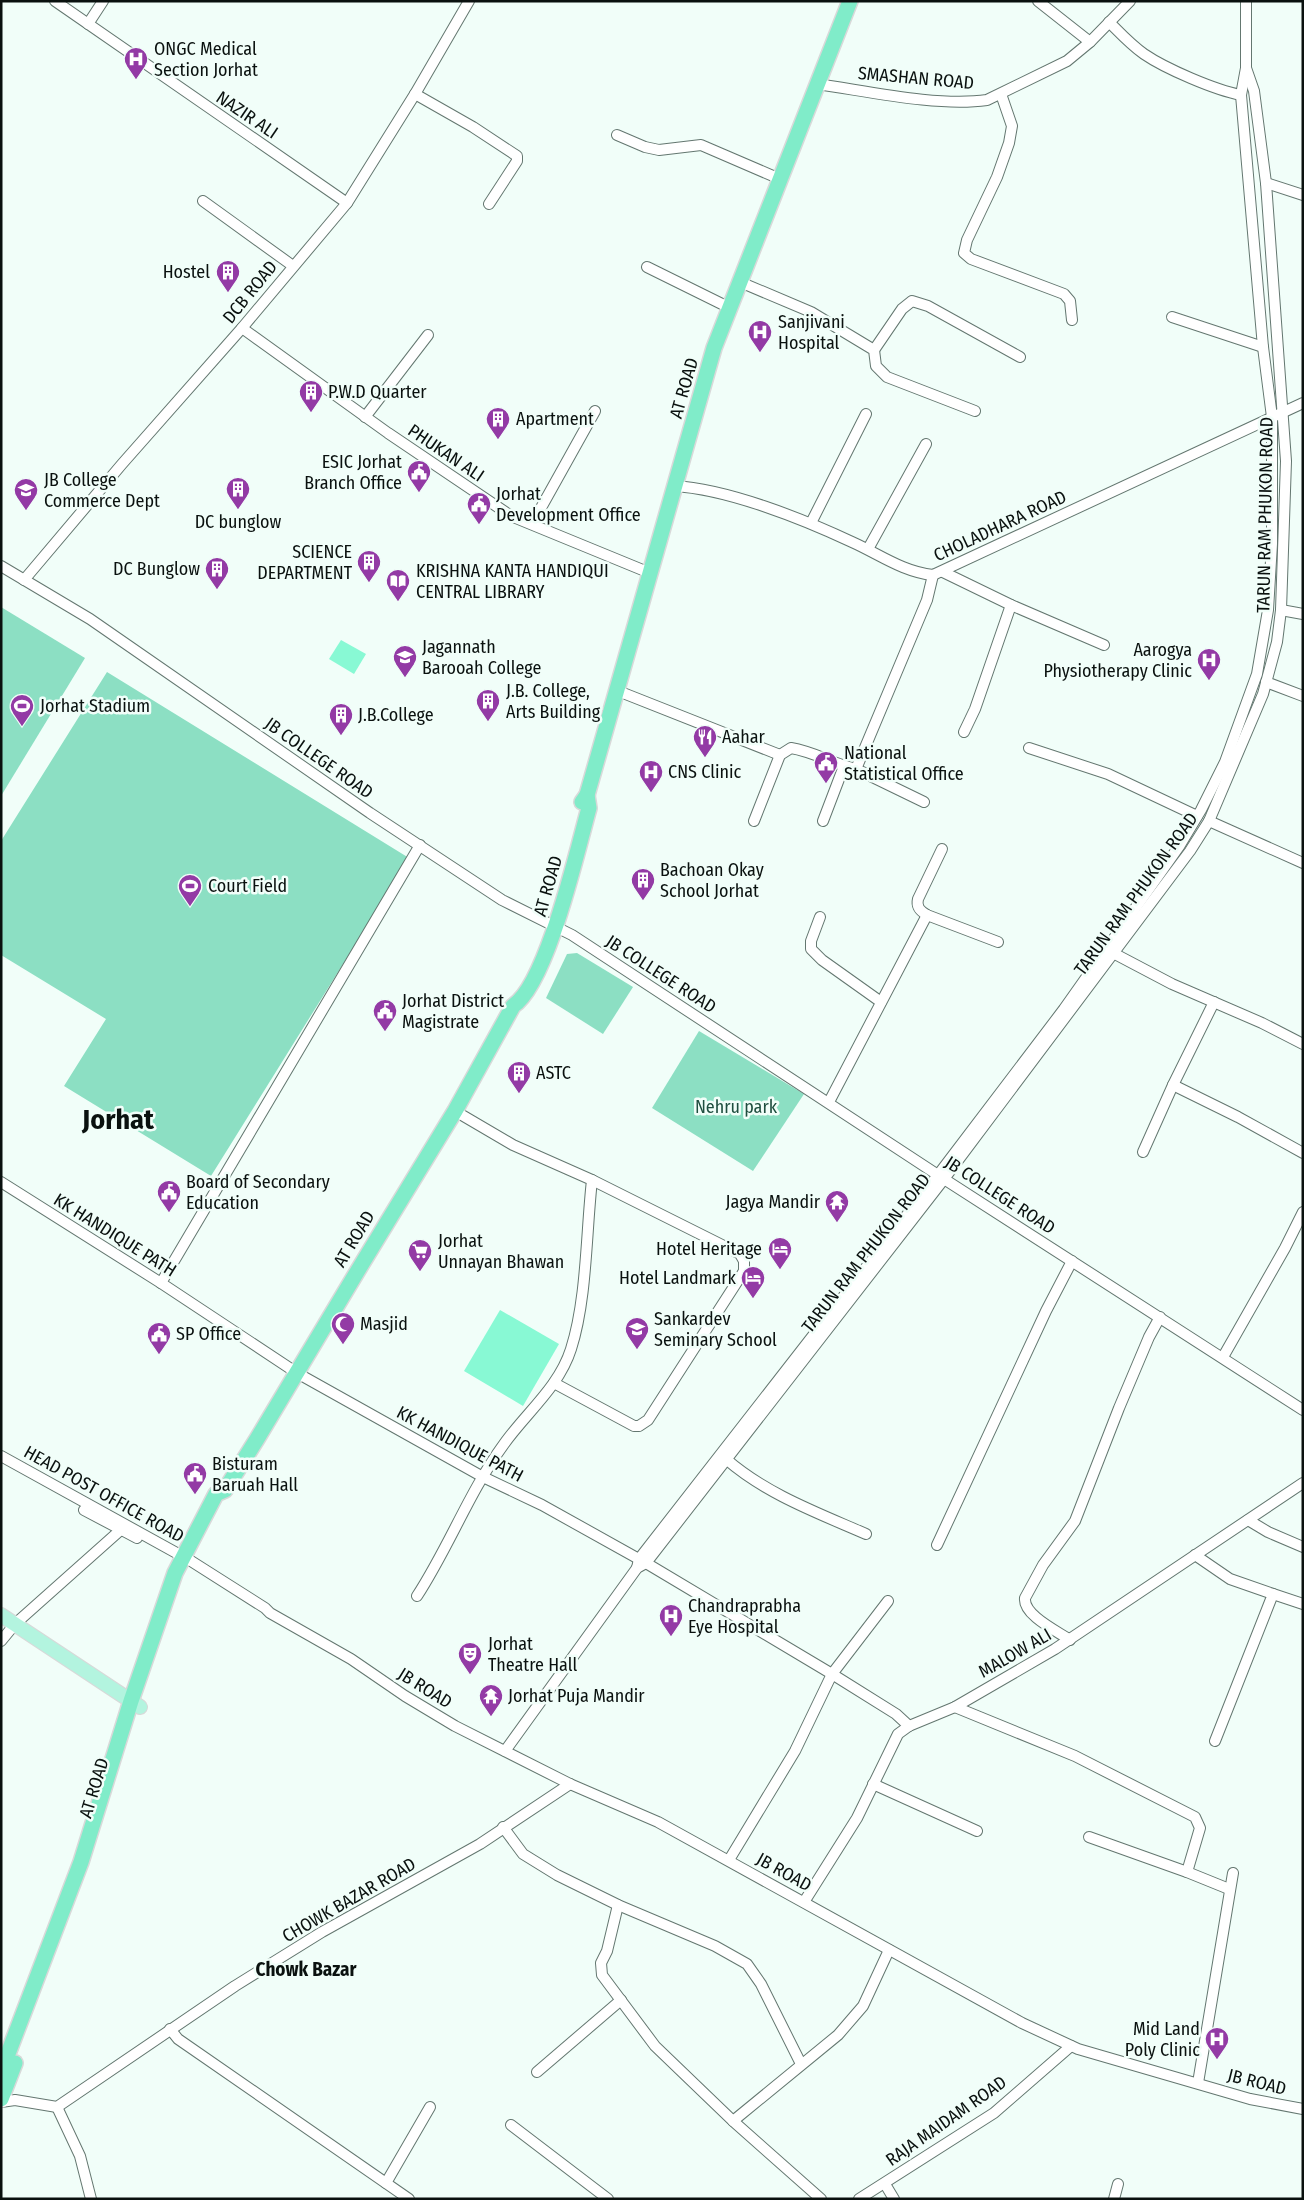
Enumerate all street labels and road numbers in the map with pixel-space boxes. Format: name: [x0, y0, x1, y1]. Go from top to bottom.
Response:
street label: SMASHAN ROAD: [857, 62, 975, 94]
street label: NAZIR ALI: [212, 86, 282, 144]
street label: DCB ROAD: [218, 256, 282, 328]
street label: AT ROAD: [665, 355, 703, 421]
street label: TARUN RAM PHUKON ROAD: [1252, 417, 1278, 613]
street label: PHUKAN ALI: [404, 419, 488, 487]
street label: CHOLADHARA ROAD: [930, 486, 1070, 566]
street label: JB COLLEGE ROAD: [261, 713, 377, 803]
street label: TARUN RAM PHUKON ROAD: [1070, 808, 1202, 980]
street label: AT ROAD: [529, 853, 567, 919]
street label: JB COLLEGE ROAD: [602, 930, 720, 1018]
street label: JB COLLEGE ROAD: [941, 1151, 1059, 1239]
street label: TARUN RAM PHUKON ROAD: [797, 1169, 935, 1337]
street label: KK HANDIQUE PATH: [50, 1188, 180, 1282]
street label: AT ROAD: [329, 1207, 379, 1271]
street label: KK HANDIQUE PATH: [393, 1401, 527, 1487]
street label: HEAD POST OFFICE ROAD: [20, 1441, 188, 1547]
street label: MALOW ALI: [975, 1623, 1055, 1683]
street label: JB ROAD: [394, 1663, 456, 1713]
street label: AT ROAD: [74, 1755, 114, 1821]
street label: JB ROAD: [753, 1848, 815, 1896]
street label: CHOWK BAZAR ROAD: [278, 1853, 420, 1947]
street label: JB ROAD: [1225, 2064, 1289, 2100]
street label: RAJA MAIDAM ROAD: [881, 2071, 1011, 2171]

